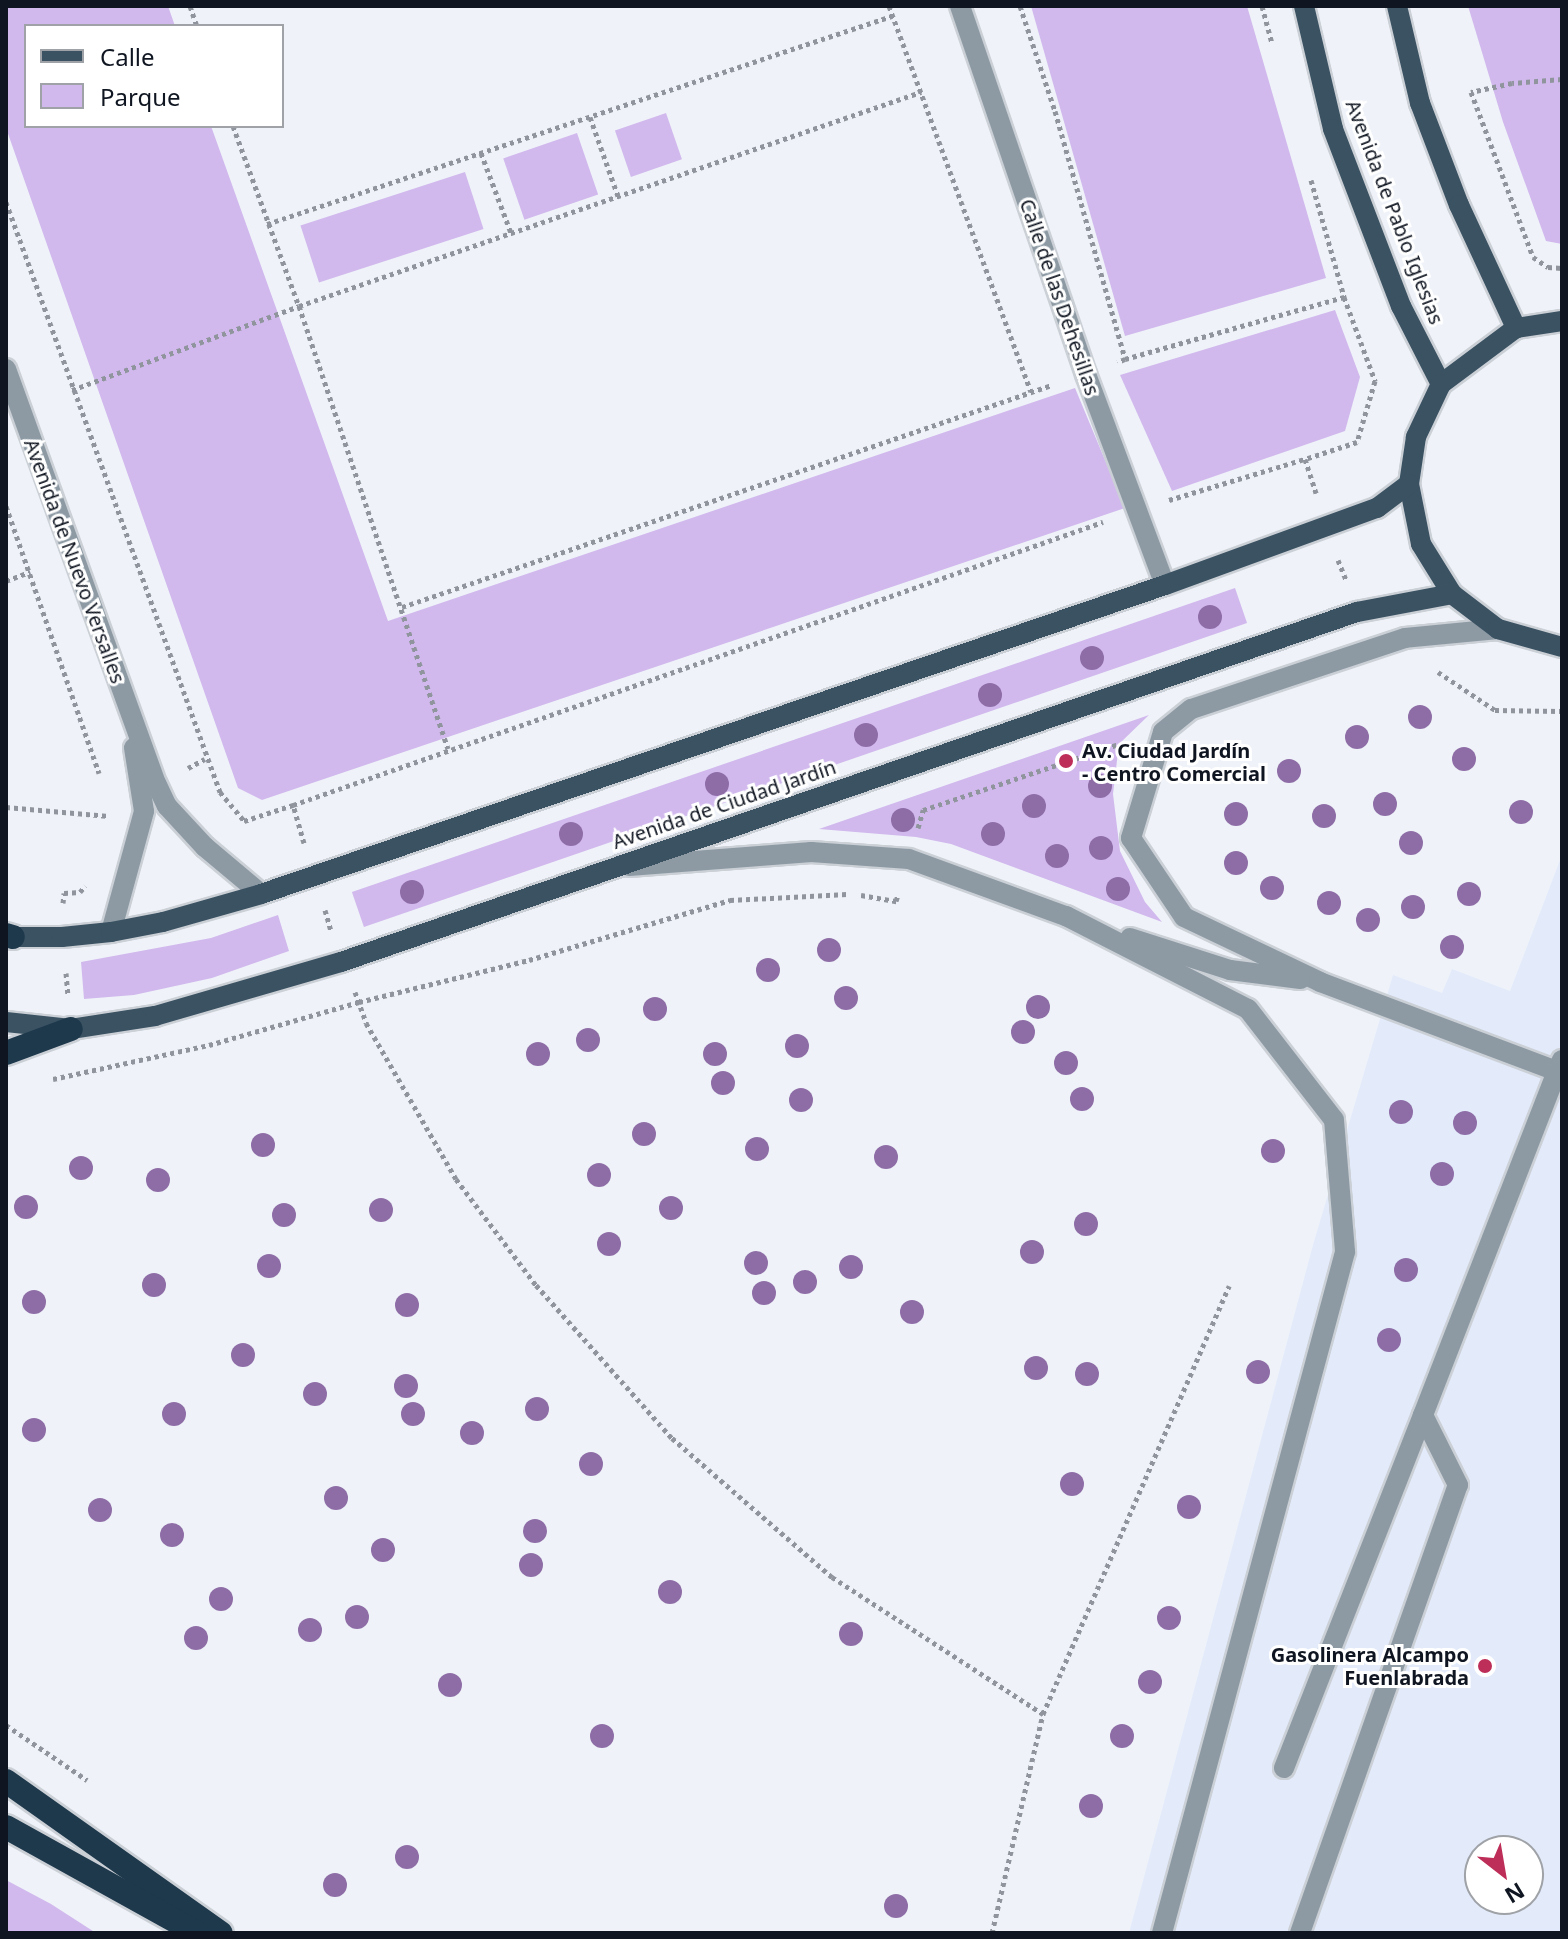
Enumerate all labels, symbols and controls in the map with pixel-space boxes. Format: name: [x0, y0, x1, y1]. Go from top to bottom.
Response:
legend: [24, 24, 284, 128]
text: Calle: [100, 40, 155, 73]
text: Parque: [100, 80, 181, 113]
street label: Avenida de Pablo Iglesias: [1341, 96, 1449, 328]
street label: Calle de las Dehesillas: [1015, 196, 1105, 398]
street label: Avenida de Nuevo Versalles: [20, 436, 130, 686]
place label: Av. Ciudad Jardín - Centro Comercial: [1082, 738, 1266, 785]
marker: Av. Ciudad Jardín - Centro Comercial: [1057, 752, 1075, 770]
street label: Avenida de Ciudad Jardín: [609, 754, 839, 854]
place label: Gasolinera Alcampo Fuenlabrada: [1271, 1642, 1469, 1689]
marker: Gasolinera Alcampo Fuenlabrada: [1476, 1657, 1494, 1675]
north arrow: [1464, 1835, 1544, 1915]
text: N: [1500, 1876, 1531, 1911]

